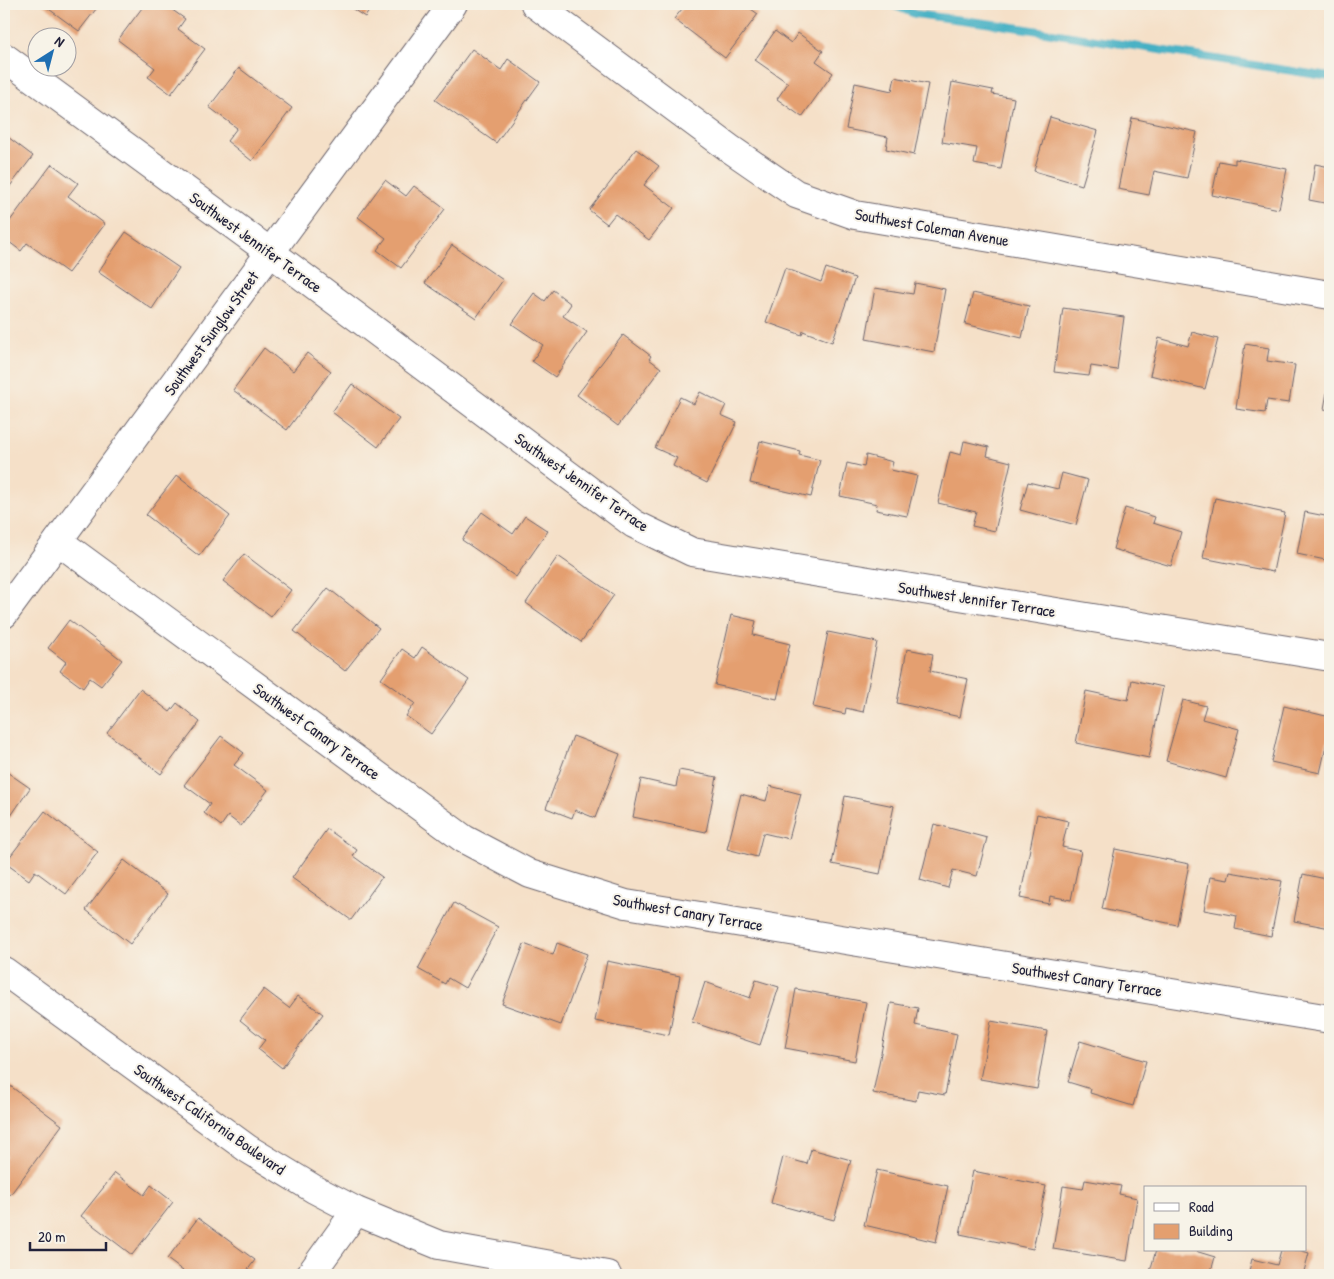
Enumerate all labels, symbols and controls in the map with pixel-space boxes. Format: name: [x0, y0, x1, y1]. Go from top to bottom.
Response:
north arrow: [28, 28, 78, 78]
text: N: [51, 31, 69, 51]
street label: Southwest Jennifer Terrace: [185, 186, 327, 298]
street label: Southwest Coleman Avenue: [853, 203, 1011, 251]
street label: Southwest Sunglow Street: [158, 266, 264, 400]
street label: Southwest Jennifer Terrace: [511, 427, 654, 537]
street label: Southwest Jennifer Terrace: [897, 576, 1058, 622]
street label: Southwest Canary Terrace: [249, 678, 385, 785]
street label: Southwest Canary Terrace: [611, 888, 765, 936]
street label: Southwest Canary Terrace: [1010, 956, 1164, 1002]
street label: Southwest California Boulevard: [130, 1058, 290, 1180]
legend: [1144, 1186, 1306, 1252]
text: Road: [1189, 1196, 1214, 1217]
scale bar: [30, 1219, 106, 1251]
text: Building: [1189, 1220, 1233, 1241]
text: 20 m: [38, 1226, 65, 1247]

